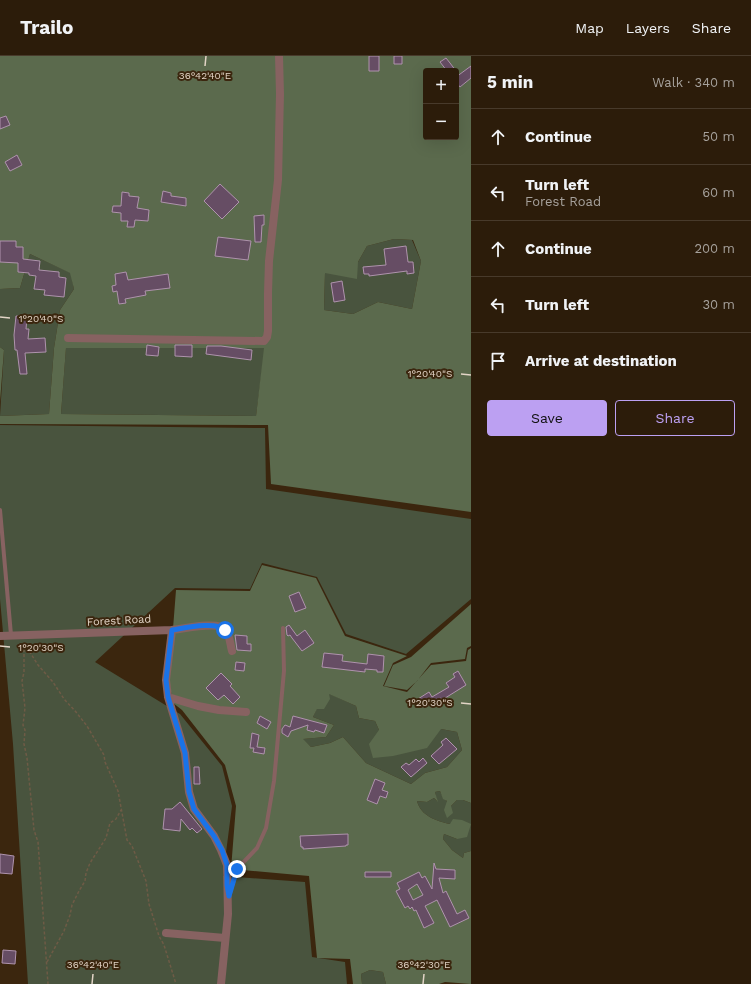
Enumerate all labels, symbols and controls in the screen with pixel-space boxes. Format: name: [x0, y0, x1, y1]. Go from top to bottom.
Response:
text: Trailo: [20, 16, 73, 39]
text: Map: [575, 20, 604, 36]
text: Layers: [626, 20, 670, 36]
text: Share: [692, 20, 731, 36]
map controls: [423, 68, 459, 140]
button: +: [423, 68, 459, 104]
text: 36°42'40"E: [179, 70, 231, 81]
text: 5 min: [487, 72, 533, 92]
text: Walk · 340 m: [652, 75, 735, 90]
button: −: [423, 104, 459, 140]
icon: ahead: [487, 126, 509, 148]
text: Continue: [525, 128, 592, 146]
text: 50 m: [703, 129, 735, 144]
text: Turn left: [525, 176, 589, 194]
icon: left: [487, 182, 509, 204]
text: 60 m: [702, 185, 735, 200]
text: Forest Road: [525, 194, 601, 209]
icon: ahead: [487, 238, 509, 260]
text: Continue: [525, 240, 592, 258]
text: 200 m: [694, 241, 735, 256]
icon: left: [487, 294, 509, 316]
text: Turn left: [525, 296, 589, 314]
text: 30 m: [703, 297, 735, 312]
text: 1°20'40"S: [19, 313, 63, 324]
icon: arrive: [487, 350, 509, 372]
text: Arrive at destination: [525, 352, 677, 370]
text: 1°20'40"S: [408, 368, 452, 379]
button: Save: [487, 400, 607, 436]
button: Share: [615, 400, 735, 436]
street label: Forest Road: [87, 612, 152, 629]
route start: [216, 621, 234, 639]
text: 1°20'30"S: [18, 642, 64, 653]
text: 1°20'30"S: [407, 697, 453, 708]
route end: [228, 860, 246, 878]
text: 36°42'40"E: [67, 959, 119, 970]
text: 36°42'30"E: [398, 959, 451, 970]

